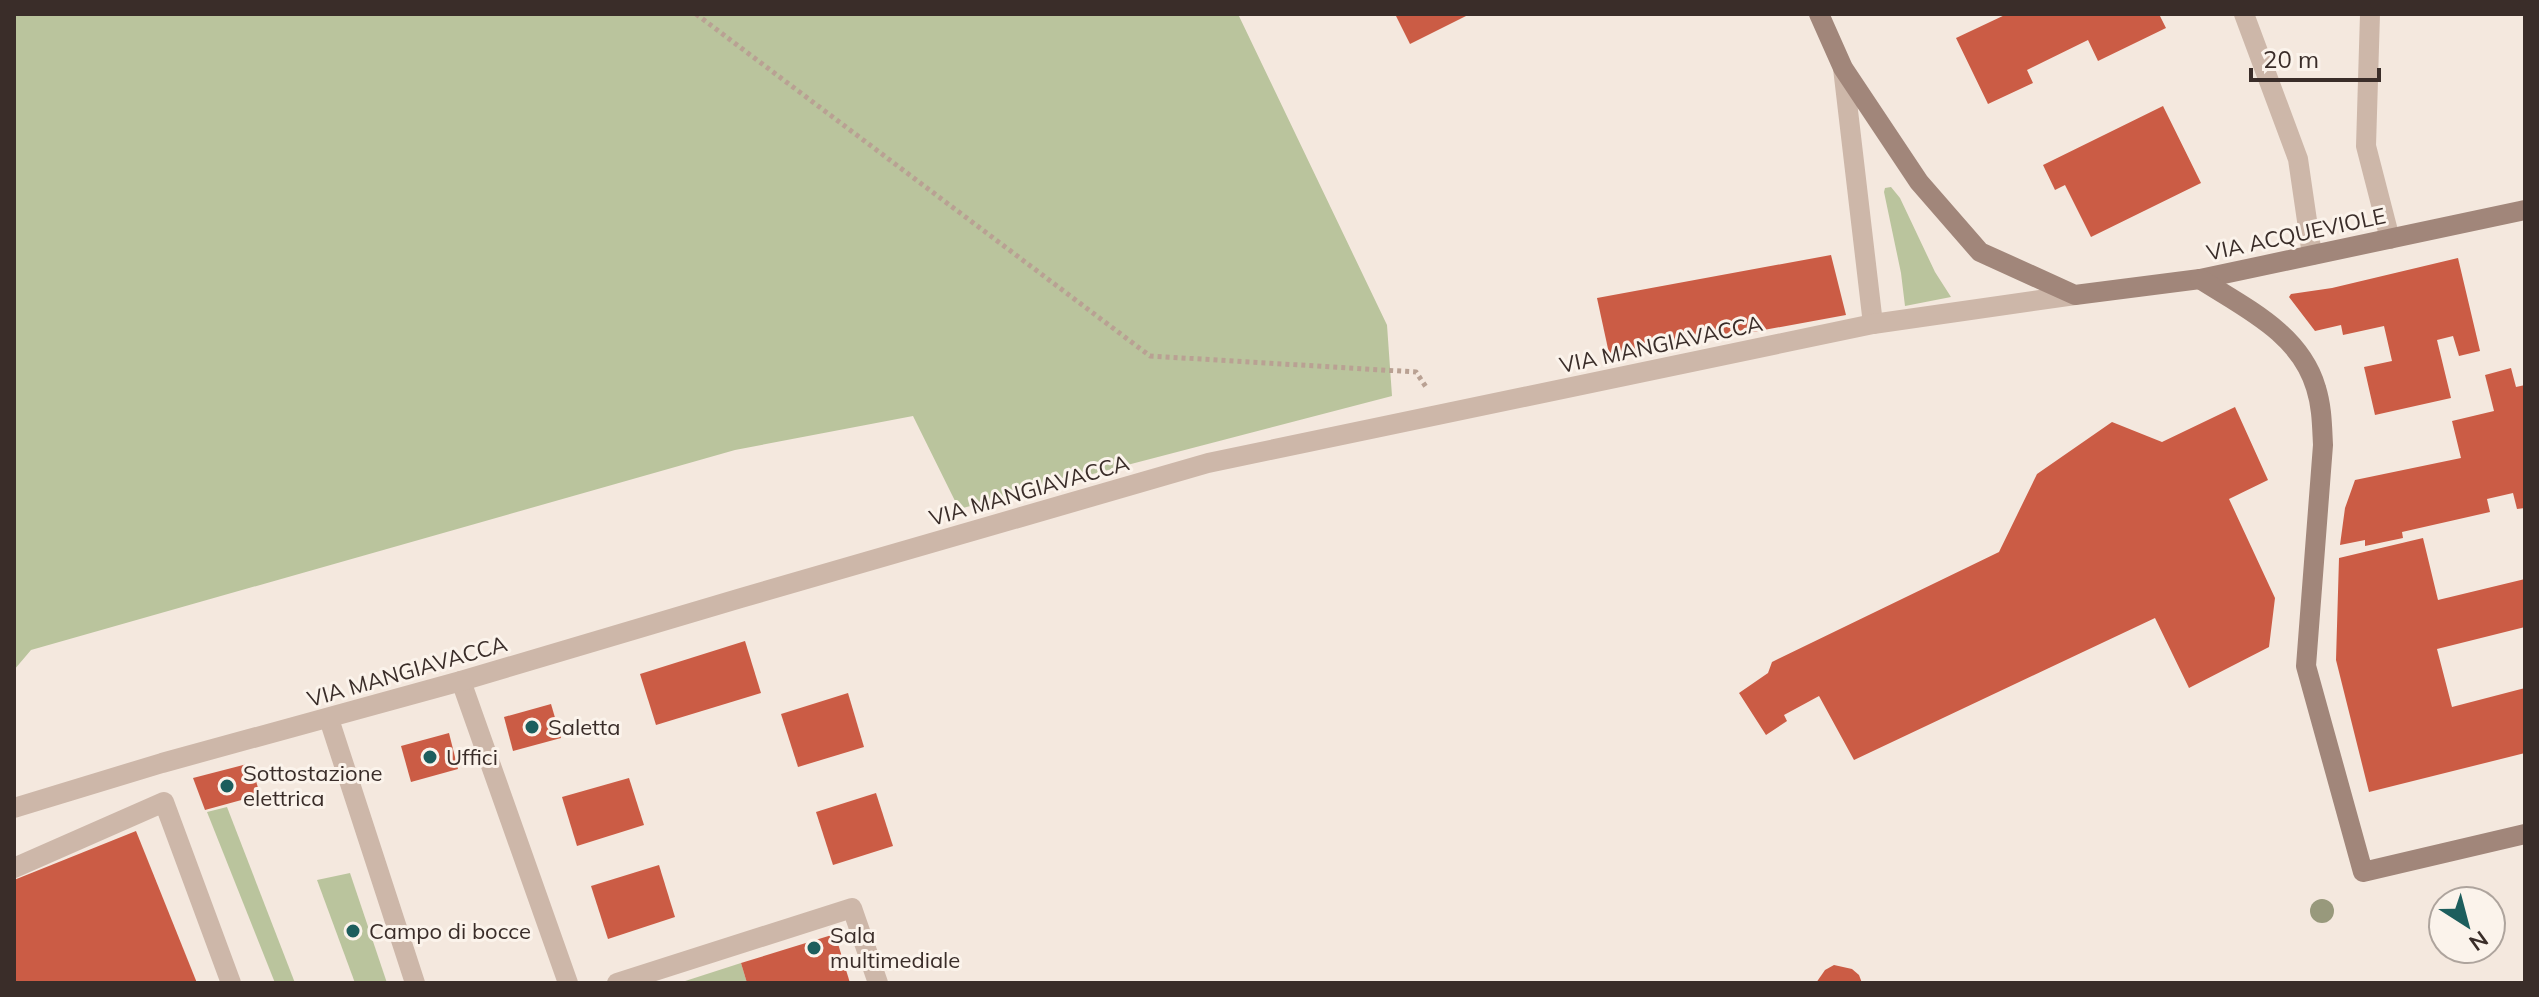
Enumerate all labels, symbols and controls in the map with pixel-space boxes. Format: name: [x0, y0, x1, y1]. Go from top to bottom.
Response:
scale bar: [2251, 32, 2379, 82]
text: 20 m: [2263, 44, 2319, 74]
street label: VIA ACQUEVIOLE: [2204, 201, 2388, 267]
street label: VIA MANGIAVACCA: [1557, 309, 1765, 379]
street label: VIA MANGIAVACCA: [926, 448, 1132, 532]
street label: VIA MANGIAVACCA: [304, 629, 510, 713]
place label: Saletta: [548, 713, 620, 741]
marker: Saletta: [523, 718, 541, 736]
place label: Uffici: [446, 743, 498, 771]
marker: Uffici: [421, 748, 439, 766]
place label: Sottostazione elettrica: [243, 759, 383, 812]
marker: Sottostazione elettrica: [218, 777, 236, 795]
north arrow: [2427, 885, 2507, 965]
place label: Campo di bocce: [369, 917, 531, 945]
place label: Sala multimediale: [830, 921, 960, 974]
marker: Campo di bocce: [344, 922, 362, 940]
text: N: [2464, 925, 2494, 957]
marker: Sala multimediale: [805, 939, 823, 957]

